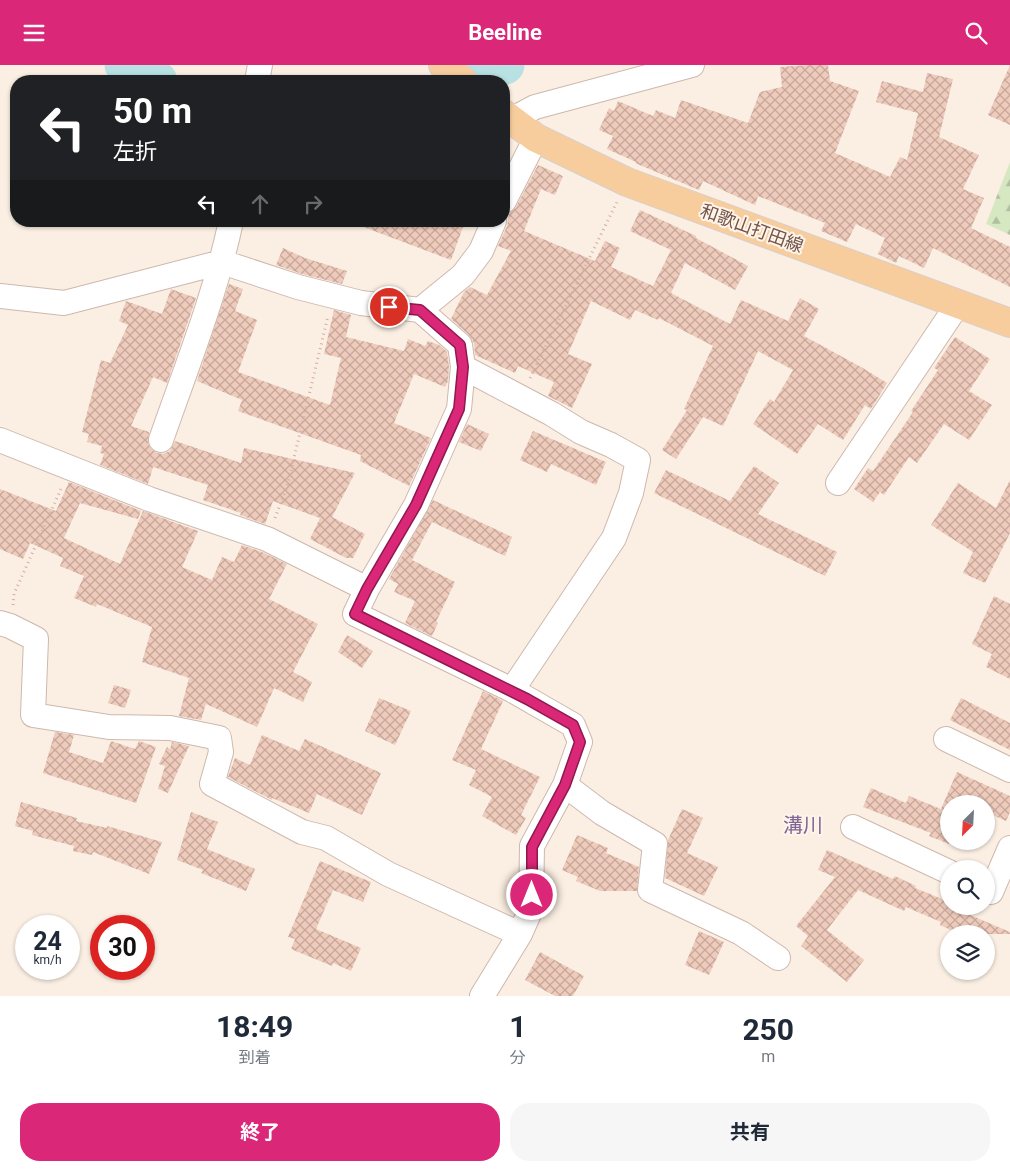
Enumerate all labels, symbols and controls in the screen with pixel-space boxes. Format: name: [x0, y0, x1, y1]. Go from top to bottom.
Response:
icon: menu: [20, 19, 48, 47]
icon: search: [962, 19, 990, 47]
text: Beeline: [468, 20, 542, 45]
text: 50 m: [113, 91, 192, 132]
icon: left: [30, 95, 95, 160]
text: 左折: [113, 139, 157, 164]
icon: left: [193, 190, 221, 218]
icon: ahead: [246, 190, 274, 218]
icon: right: [299, 190, 327, 218]
street label: 和歌山打田線: [698, 200, 806, 256]
pin: [368, 286, 410, 328]
icon: arrive: [375, 293, 403, 321]
north arrow: [940, 795, 995, 850]
map controls: [940, 795, 995, 980]
district label: 溝川: [783, 813, 823, 837]
button: search: [940, 860, 995, 915]
position arrow: [505, 868, 557, 920]
speed limit sign: 30: [90, 915, 155, 980]
button: layers: [940, 925, 995, 980]
text: 24: [33, 927, 62, 956]
text: km/h: [33, 953, 62, 967]
text: 18:49: [216, 1009, 293, 1044]
text: 1: [509, 1009, 526, 1044]
text: 250: [742, 1012, 794, 1047]
text: m: [761, 1047, 775, 1066]
text: 到着: [239, 1048, 271, 1067]
text: 分: [510, 1048, 526, 1067]
button: 終了: [20, 1103, 500, 1161]
button: 共有: [510, 1103, 990, 1161]

